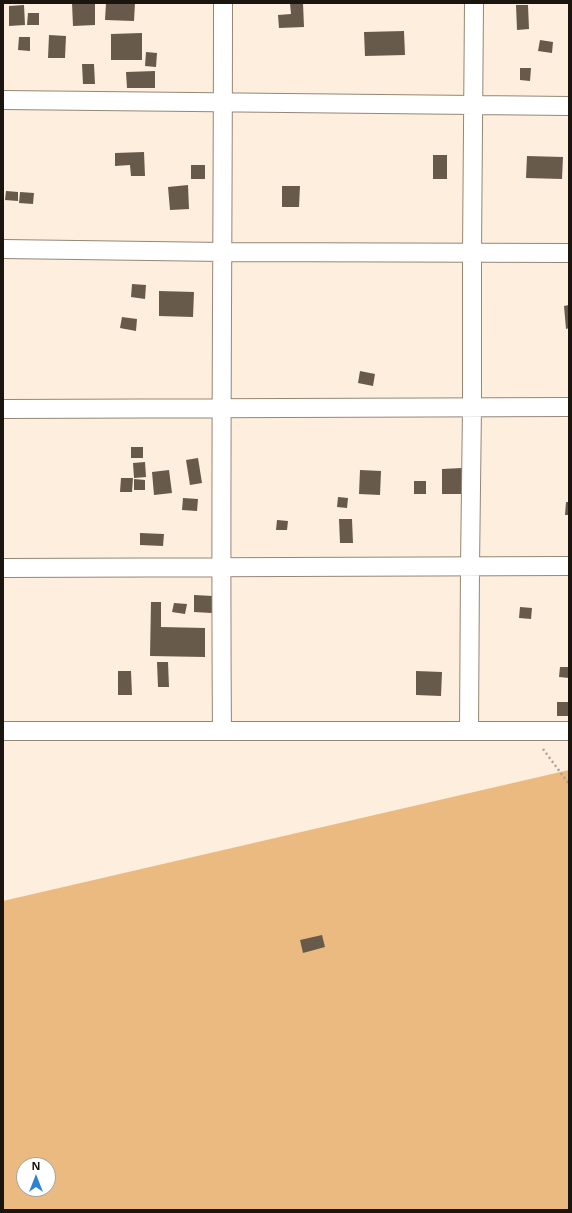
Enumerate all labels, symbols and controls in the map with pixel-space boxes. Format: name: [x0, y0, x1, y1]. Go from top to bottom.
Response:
north arrow: [16, 1157, 56, 1197]
text: N: [32, 1158, 40, 1173]

